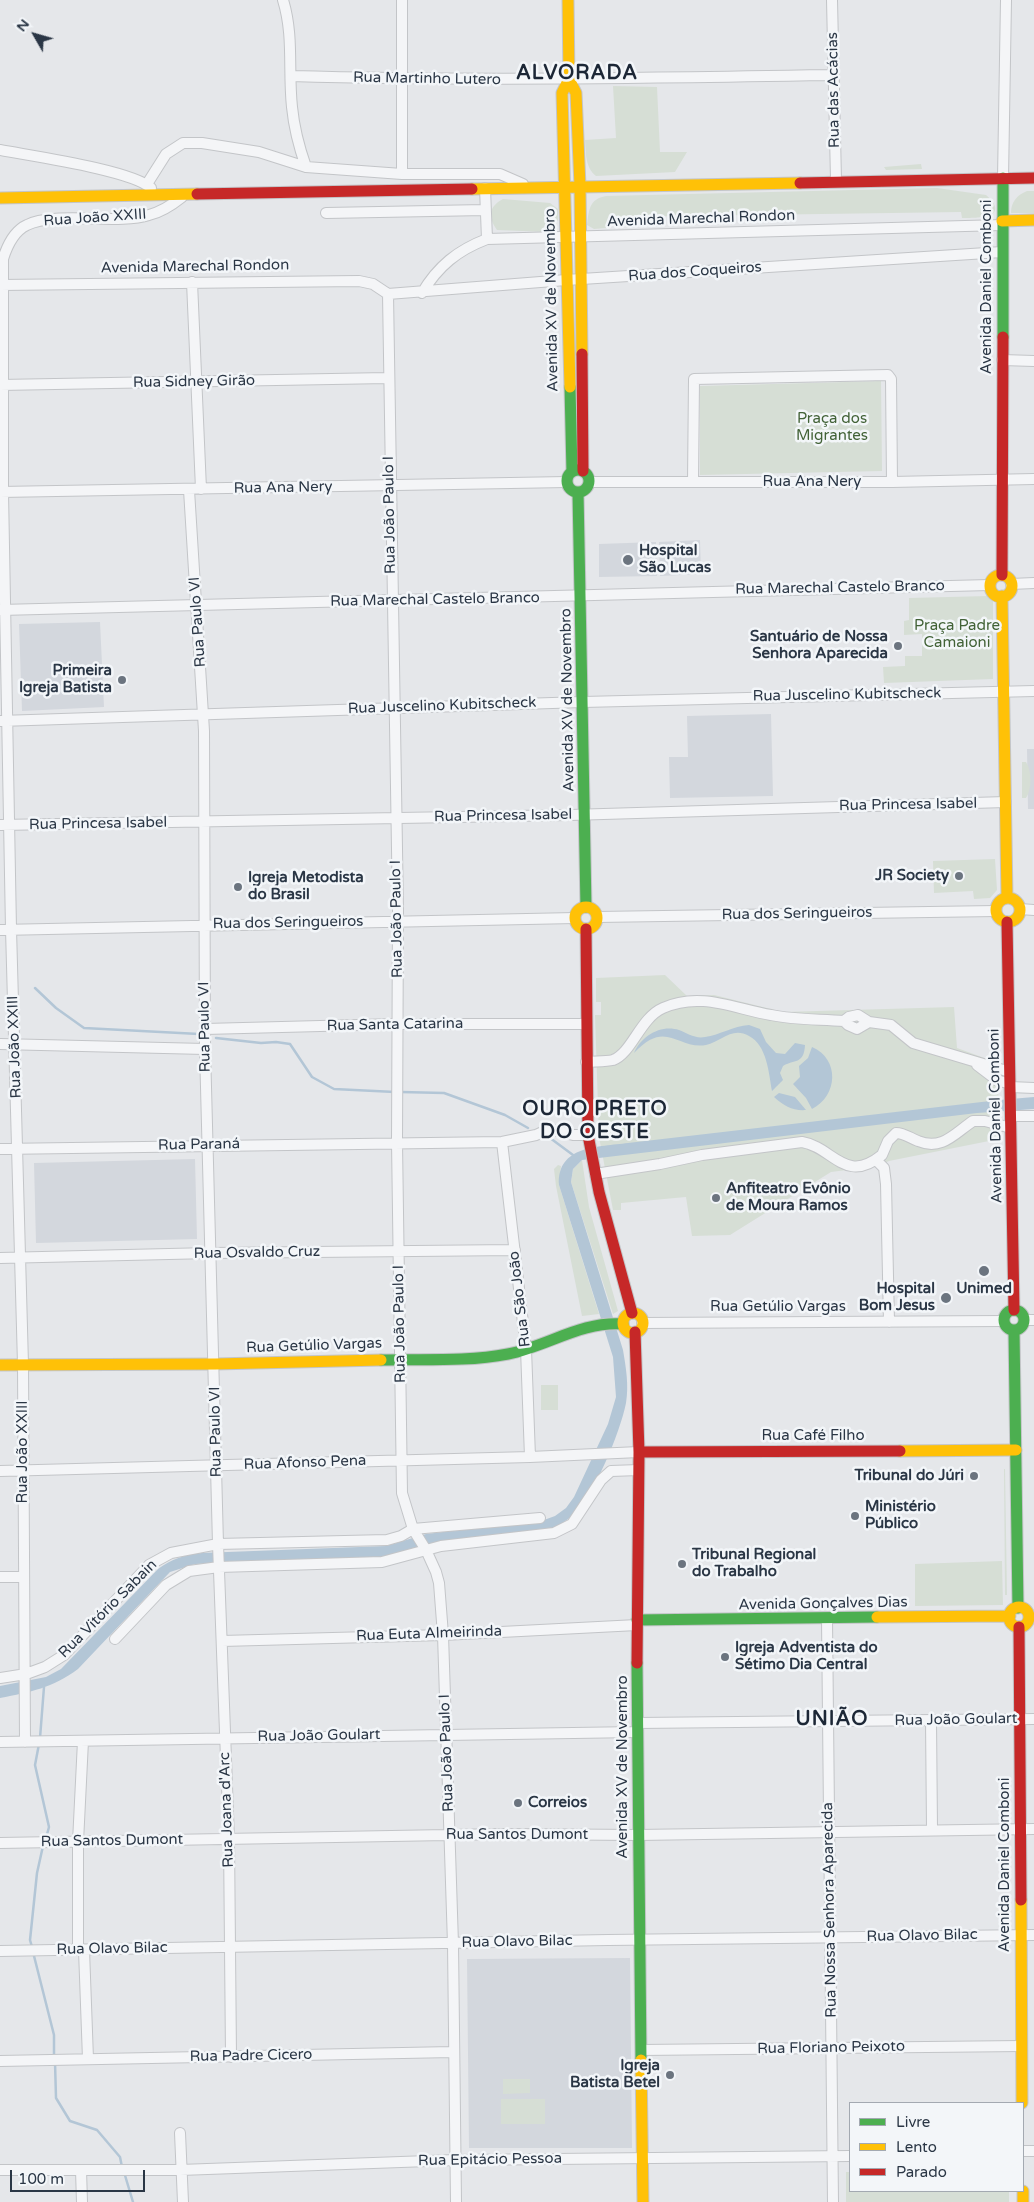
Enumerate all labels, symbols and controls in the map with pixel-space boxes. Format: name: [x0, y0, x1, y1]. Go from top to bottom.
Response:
north arrow: [10, 10, 60, 60]
text: N: [13, 16, 33, 35]
street label: Rua das Acácias: [824, 32, 844, 148]
district label: ALVORADA: [515, 62, 639, 86]
street label: Rua Martinho Lutero: [353, 69, 501, 89]
street label: Avenida Daniel Comboni: [978, 200, 996, 374]
street label: Rua João XXIII: [43, 205, 147, 231]
street label: Avenida Marechal Rondon: [607, 207, 795, 231]
street label: Avenida XV de Novembro: [541, 208, 563, 392]
street label: Avenida Marechal Rondon: [101, 256, 289, 278]
street label: Rua dos Coqueiros: [628, 258, 762, 286]
street label: Rua Sidney Girão: [133, 372, 255, 392]
park label: Praça dos Migrantes: [796, 410, 868, 445]
street label: Rua João Paulo I: [380, 456, 400, 574]
street label: Rua Ana Nery: [763, 473, 861, 491]
street label: Rua Ana Nery: [233, 478, 333, 498]
place label: Hospital São Lucas: [639, 542, 711, 577]
marker: Hospital São Lucas: [621, 553, 635, 567]
street label: Rua Paulo VI: [186, 576, 210, 668]
street label: Rua Marechal Castelo Branco: [735, 577, 945, 599]
street label: Rua Marechal Castelo Branco: [330, 589, 540, 611]
street label: Avenida XV de Novembro: [557, 608, 579, 792]
park label: Praça Padre Camaioni: [914, 617, 1000, 652]
place label: Santuário de Nossa Senhora Aparecida: [750, 628, 888, 663]
marker: Santuário de Nossa Senhora Aparecida: [892, 640, 904, 652]
place label: Primeira Igreja Batista: [19, 662, 112, 697]
marker: Primeira Igreja Batista: [116, 674, 128, 686]
street label: Rua Juscelino Kubitscheck: [753, 684, 941, 706]
street label: Rua Juscelino Kubitscheck: [347, 694, 537, 718]
street label: Rua Princesa Isabel: [839, 795, 977, 815]
street label: Rua Princesa Isabel: [434, 806, 572, 826]
street label: Rua Princesa Isabel: [29, 814, 167, 834]
street label: Rua João Paulo I: [387, 860, 407, 978]
place label: JR Society: [875, 867, 949, 885]
place label: Igreja Metodista do Brasil: [248, 869, 364, 904]
marker: JR Society: [953, 870, 965, 882]
marker: Igreja Metodista do Brasil: [232, 881, 244, 893]
street label: Rua dos Seringueiros: [721, 904, 873, 924]
street label: Rua dos Seringueiros: [212, 913, 364, 933]
street label: Rua Paulo VI: [195, 981, 215, 1073]
street label: Rua João XXIII: [4, 995, 26, 1099]
street label: Rua Santa Catarina: [326, 1015, 464, 1035]
street label: Avenida Daniel Comboni: [985, 1028, 1007, 1204]
district label: OURO PRETO DO OESTE: [521, 1098, 669, 1145]
street label: Rua Paraná: [158, 1135, 240, 1155]
place label: Anfiteatro Evônio de Moura Ramos: [726, 1180, 851, 1215]
marker: Anfiteatro Evônio de Moura Ramos: [710, 1192, 722, 1204]
street label: Rua Osvaldo Cruz: [194, 1243, 320, 1263]
street label: Rua São João: [505, 1250, 535, 1348]
marker: Unimed: [977, 1264, 991, 1278]
street label: Rua João Paulo I: [390, 1265, 410, 1383]
place label: Hospital Bom Jesus: [859, 1280, 935, 1315]
place label: Unimed: [956, 1280, 1012, 1298]
marker: Hospital Bom Jesus: [939, 1291, 953, 1305]
street label: Rua Getúlio Vargas: [710, 1298, 846, 1316]
street label: Rua Getúlio Vargas: [246, 1335, 382, 1357]
street label: Rua Paulo VI: [206, 1386, 226, 1478]
street label: Rua João XXIII: [14, 1400, 32, 1504]
street label: Rua Café Filho: [761, 1427, 865, 1445]
street label: Rua Afonso Pena: [243, 1452, 367, 1474]
place label: Tribunal do Júri: [854, 1467, 964, 1485]
marker: Tribunal do Júri: [968, 1470, 980, 1482]
place label: Ministério Público: [865, 1498, 936, 1533]
marker: Ministério Público: [849, 1510, 861, 1522]
place label: Tribunal Regional do Trabalho: [692, 1546, 816, 1581]
street label: Rua Vitório Sabain: [55, 1556, 161, 1662]
marker: Tribunal Regional do Trabalho: [676, 1558, 688, 1570]
street label: Avenida Gonçalves Dias: [738, 1594, 908, 1614]
street label: Rua Euta Almeirinda: [356, 1622, 502, 1646]
place label: Igreja Adventista do Sétimo Dia Central: [735, 1639, 878, 1674]
marker: Igreja Adventista do Sétimo Dia Central: [719, 1651, 731, 1663]
street label: Avenida XV de Novembro: [614, 1675, 632, 1859]
street label: Rua João Paulo I: [436, 1694, 458, 1812]
district label: UNIÃO: [795, 1708, 869, 1732]
street label: Rua João Goulart: [894, 1710, 1018, 1730]
street label: Rua João Goulart: [257, 1726, 381, 1746]
street label: Rua Joana d'Arc: [216, 1752, 238, 1868]
street label: Avenida Daniel Comboni: [996, 1778, 1014, 1952]
place label: Correios: [528, 1794, 587, 1812]
marker: Correios: [512, 1797, 524, 1809]
street label: Rua Nossa Senhora Aparecida: [819, 1802, 841, 2018]
street label: Rua Santos Dumont: [446, 1826, 588, 1844]
street label: Rua Santos Dumont: [41, 1831, 183, 1851]
street label: Rua Olavo Bilac: [866, 1926, 978, 1946]
street label: Rua Olavo Bilac: [461, 1932, 573, 1952]
street label: Rua Olavo Bilac: [56, 1939, 168, 1959]
street label: Rua Floriano Peixoto: [757, 2038, 905, 2058]
street label: Rua Padre Cicero: [189, 2046, 313, 2066]
place label: Igreja Batista Betel: [570, 2057, 660, 2092]
marker: Igreja Batista Betel: [664, 2069, 676, 2081]
legend: [849, 2102, 1024, 2192]
text: Livre: [896, 2113, 930, 2131]
text: Lento: [896, 2138, 937, 2156]
street label: Rua Epitácio Pessoa: [418, 2150, 562, 2170]
scale bar: [12, 2160, 148, 2192]
text: Parado: [896, 2163, 947, 2181]
text: 100 m: [18, 2170, 64, 2188]

